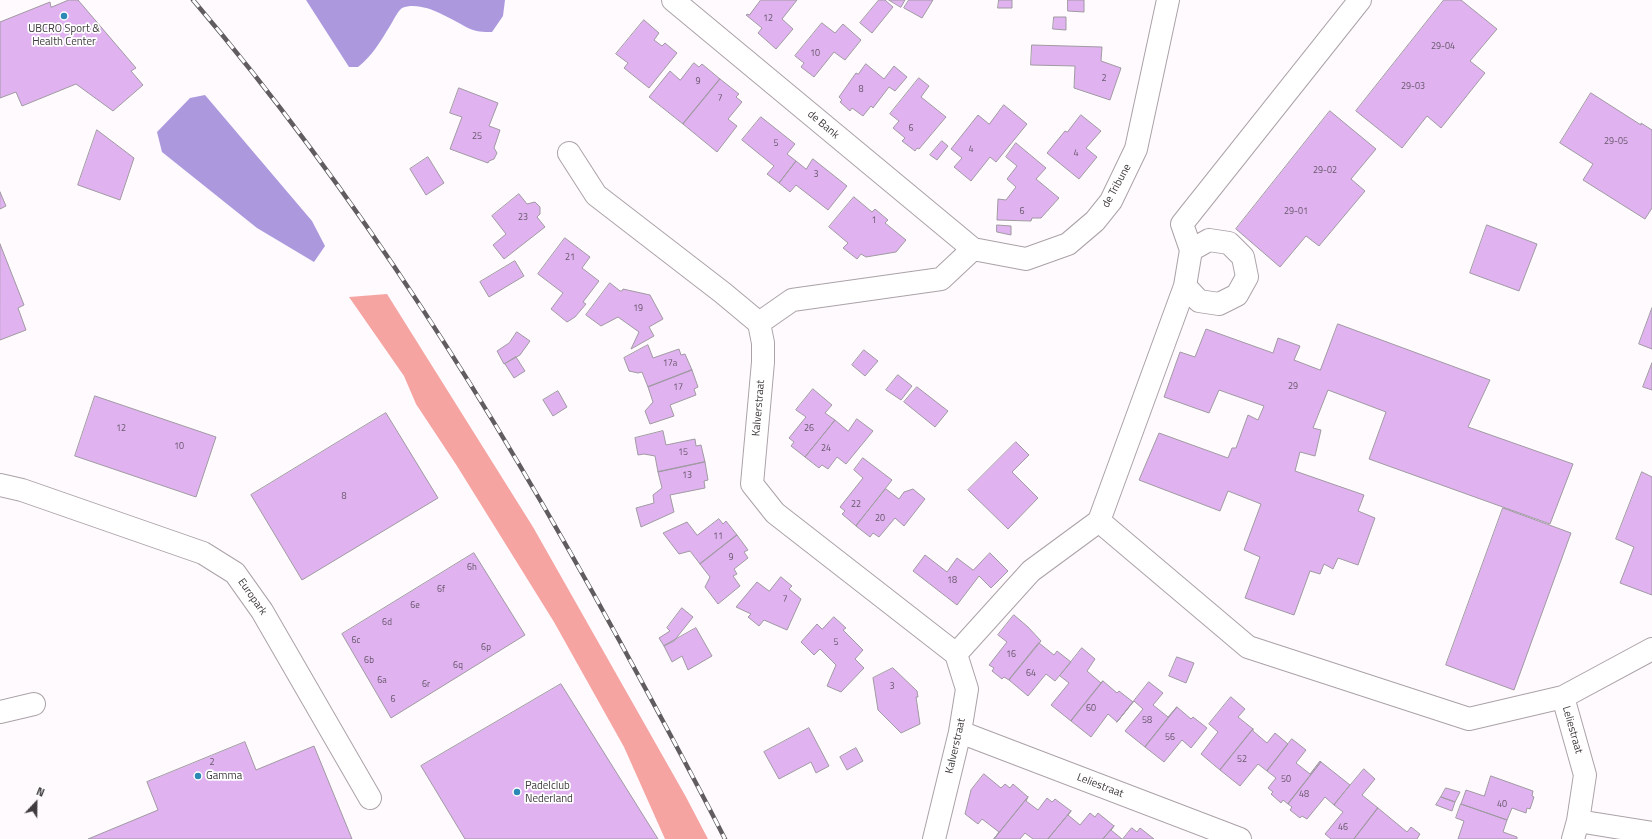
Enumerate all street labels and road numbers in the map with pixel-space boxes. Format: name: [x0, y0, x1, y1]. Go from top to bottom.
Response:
street label: de Bank: [804, 108, 842, 142]
street label: de Tribune: [1100, 162, 1134, 210]
street label: Kalverstraat: [750, 379, 768, 437]
street label: Europark: [235, 576, 269, 618]
street label: Leliestraat: [1559, 705, 1585, 755]
street label: Kalverstraat: [943, 717, 969, 775]
street label: Leliestraat: [1075, 771, 1125, 801]

